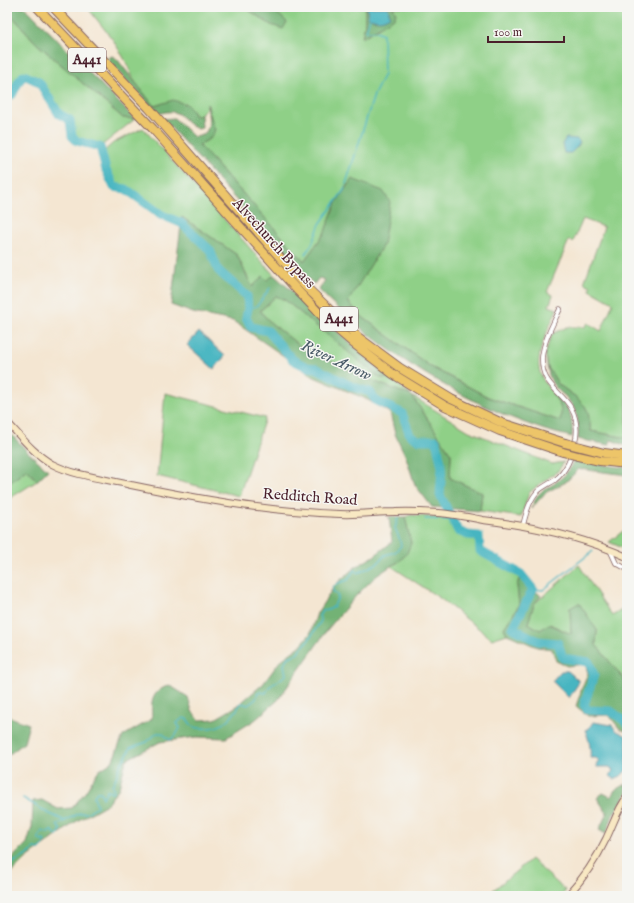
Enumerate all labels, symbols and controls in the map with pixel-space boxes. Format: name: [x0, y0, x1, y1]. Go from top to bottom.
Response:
scale bar: [488, 18, 564, 44]
text: 100 m: [494, 25, 522, 40]
road number: A441: [68, 48, 106, 72]
street label: Alvechurch Bypass: [228, 193, 320, 292]
road number: A441: [320, 307, 358, 331]
water label: River Arrow: [298, 336, 375, 386]
street label: Redditch Road: [262, 484, 359, 510]

